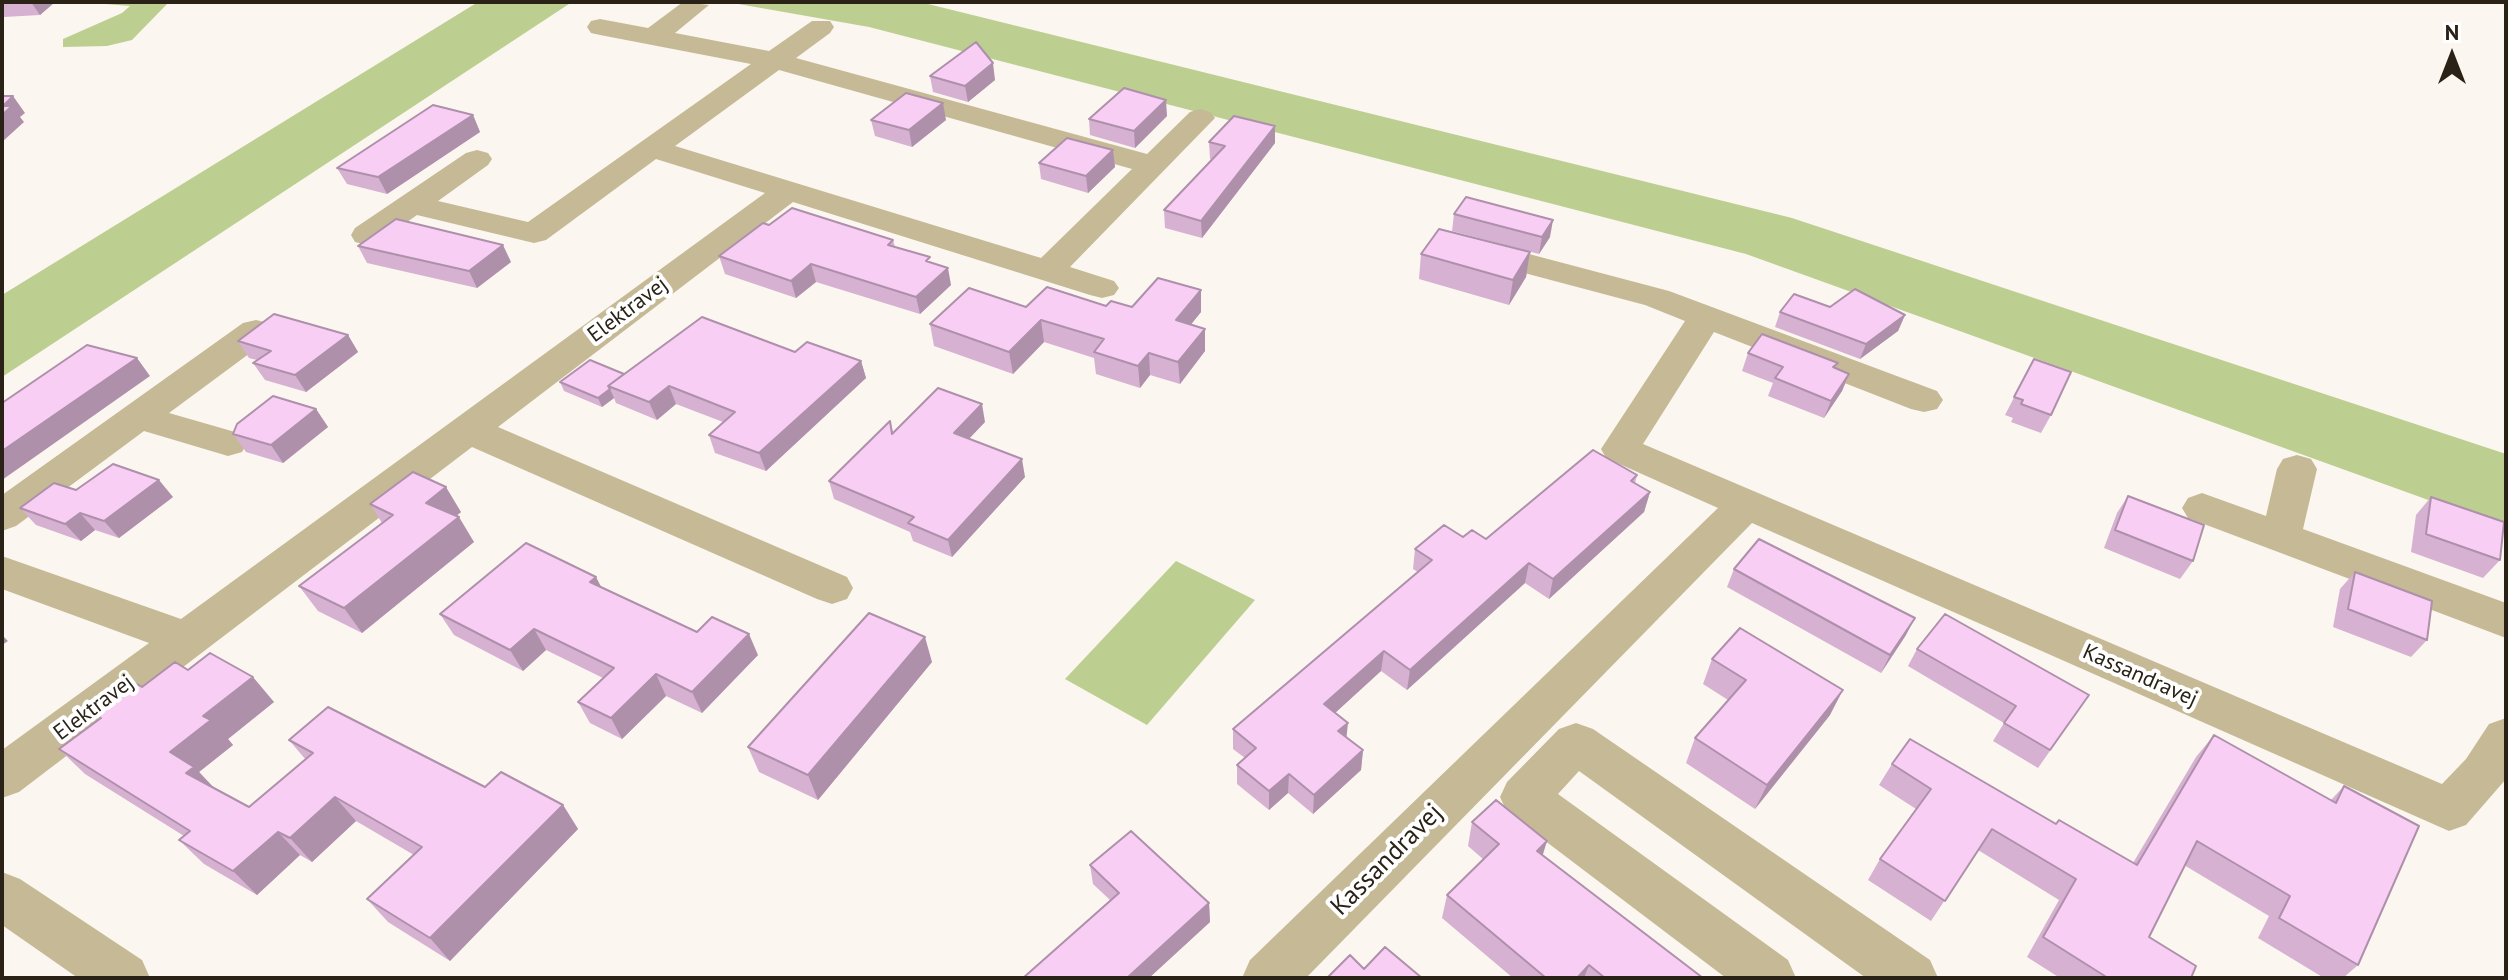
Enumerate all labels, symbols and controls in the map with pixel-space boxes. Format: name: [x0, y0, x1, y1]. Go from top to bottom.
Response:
north arrow: [2412, 16, 2492, 96]
text: N: [2445, 18, 2459, 46]
street label: Elektravej: [583, 271, 673, 349]
street label: Kassandravej: [2079, 639, 2201, 713]
street label: Elektravej: [49, 669, 139, 747]
street label: Kassandravej: [1325, 798, 1449, 922]

